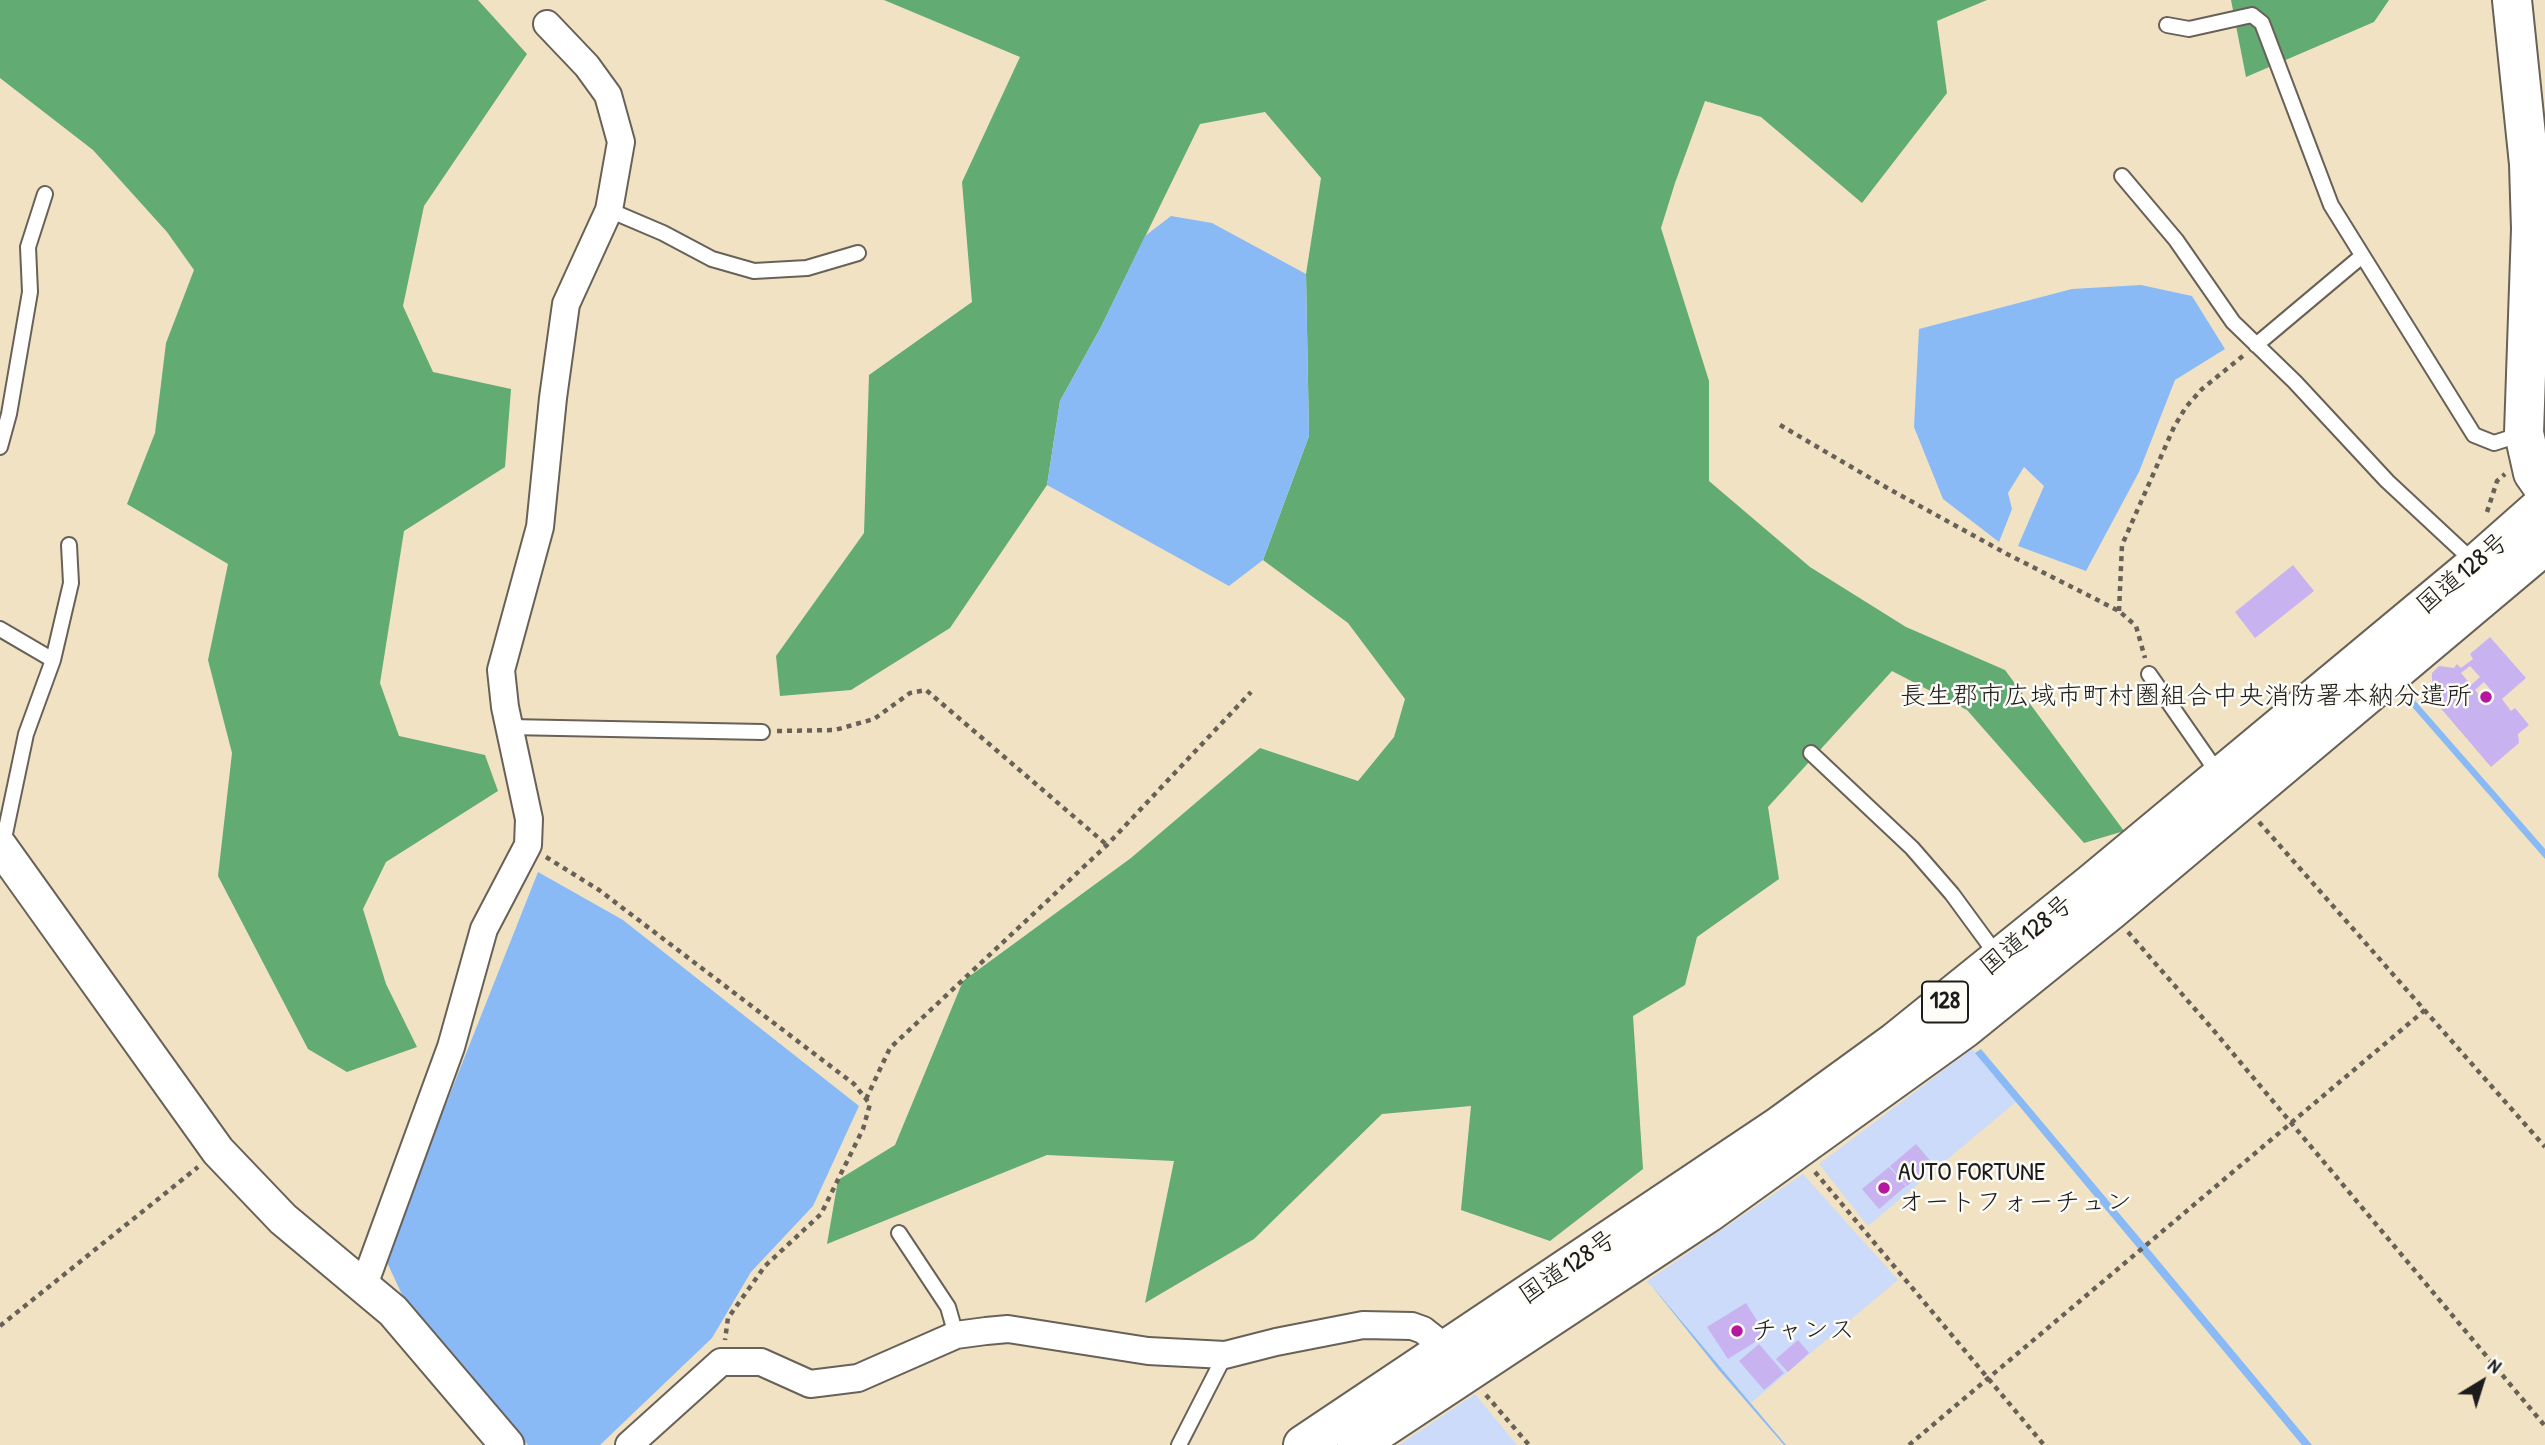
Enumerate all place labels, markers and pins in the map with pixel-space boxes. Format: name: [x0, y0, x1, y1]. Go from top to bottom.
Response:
place label: 長生郡市広域市町村圏組合中央消防署本納分遣所: [1900, 681, 2472, 713]
marker: 長生郡市広域市町村圏組合中央消防署本納分遣所: [2478, 689, 2494, 705]
place label: AUTO FORTUNE オートフォーチュン: [1898, 1157, 2132, 1218]
marker: AUTO FORTUNE オートフォーチュン: [1876, 1180, 1892, 1196]
place label: チャンス: [1751, 1315, 1855, 1347]
marker: チャンス: [1729, 1323, 1745, 1339]

